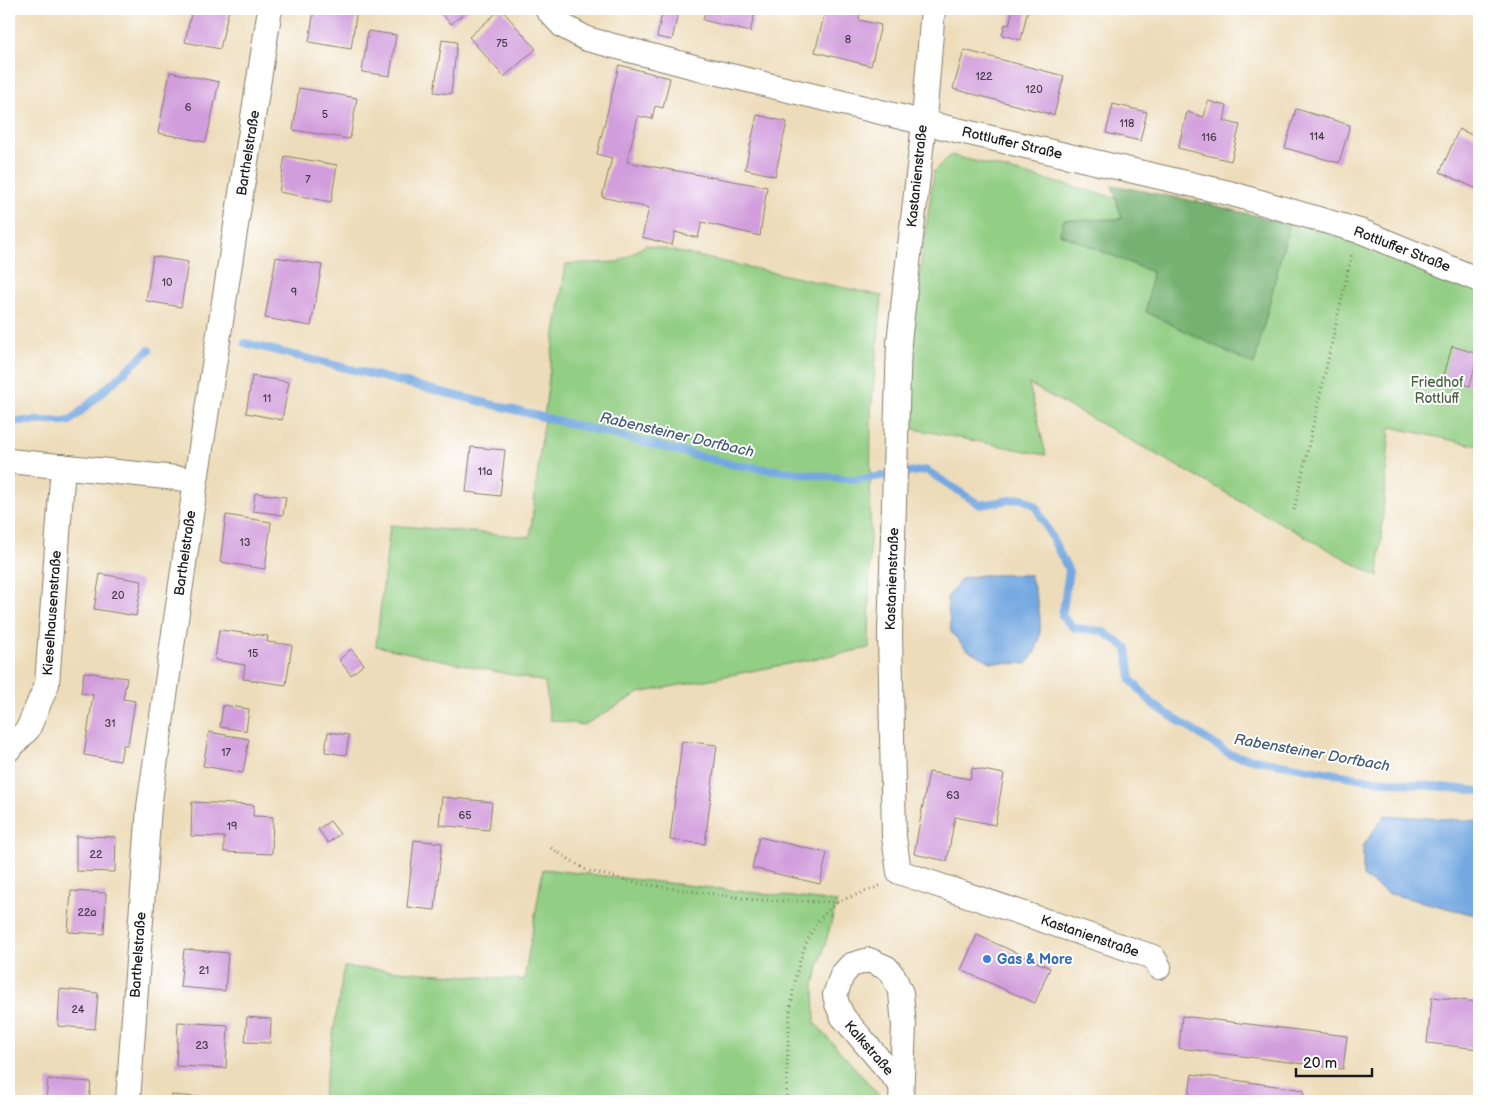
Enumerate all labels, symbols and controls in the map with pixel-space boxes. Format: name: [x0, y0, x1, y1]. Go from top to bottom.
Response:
house number: 8: [845, 33, 851, 46]
house number: 75: [496, 37, 508, 50]
house number: 122: [975, 70, 993, 83]
house number: 120: [1025, 83, 1043, 96]
house number: 6: [185, 101, 192, 114]
house number: 5: [322, 108, 328, 121]
street label: Barthelstraße: [233, 109, 263, 197]
house number: 118: [1120, 117, 1134, 130]
street label: Rottluffer Straße: [960, 123, 1064, 163]
street label: Kastanienstraße: [903, 124, 931, 228]
house number: 114: [1309, 130, 1325, 143]
house number: 116: [1201, 131, 1217, 144]
house number: 7: [305, 173, 311, 186]
street label: Rottluffer Straße: [1351, 223, 1453, 275]
house number: 10: [162, 276, 173, 289]
house number: 9: [291, 286, 297, 299]
park label: Friedhof Rottluff: [1411, 374, 1464, 407]
house number: 11: [263, 392, 271, 405]
water label: Rabensteiner Dorfbach: [598, 408, 756, 462]
house number: 11a: [478, 465, 492, 478]
street label: Barthelstraße: [171, 509, 199, 597]
street label: Kastanienstraße: [882, 527, 902, 631]
house number: 13: [239, 536, 251, 549]
street label: Kieselhausenstraße: [39, 550, 65, 676]
house number: 20: [112, 589, 125, 602]
house number: 15: [248, 647, 258, 660]
house number: 31: [104, 717, 116, 730]
water label: Rabensteiner Dorfbach: [1233, 730, 1391, 776]
house number: 17: [221, 746, 231, 759]
house number: 63: [946, 789, 960, 802]
house number: 65: [458, 809, 472, 822]
house number: 19: [227, 820, 237, 833]
house number: 22: [90, 848, 103, 861]
house number: 22a: [77, 906, 97, 919]
street label: Barthelstraße: [127, 911, 149, 999]
street label: Kastanienstraße: [1039, 911, 1141, 961]
place label: Gas & More: [997, 951, 1072, 968]
marker: Gas & More: [981, 953, 993, 965]
house number: 21: [199, 964, 209, 977]
house number: 24: [71, 1003, 85, 1016]
street label: Kalkstraße: [841, 1017, 897, 1079]
house number: 23: [195, 1039, 209, 1052]
scale bar: [1296, 1045, 1372, 1077]
text: 20 m: [1303, 1054, 1337, 1073]

